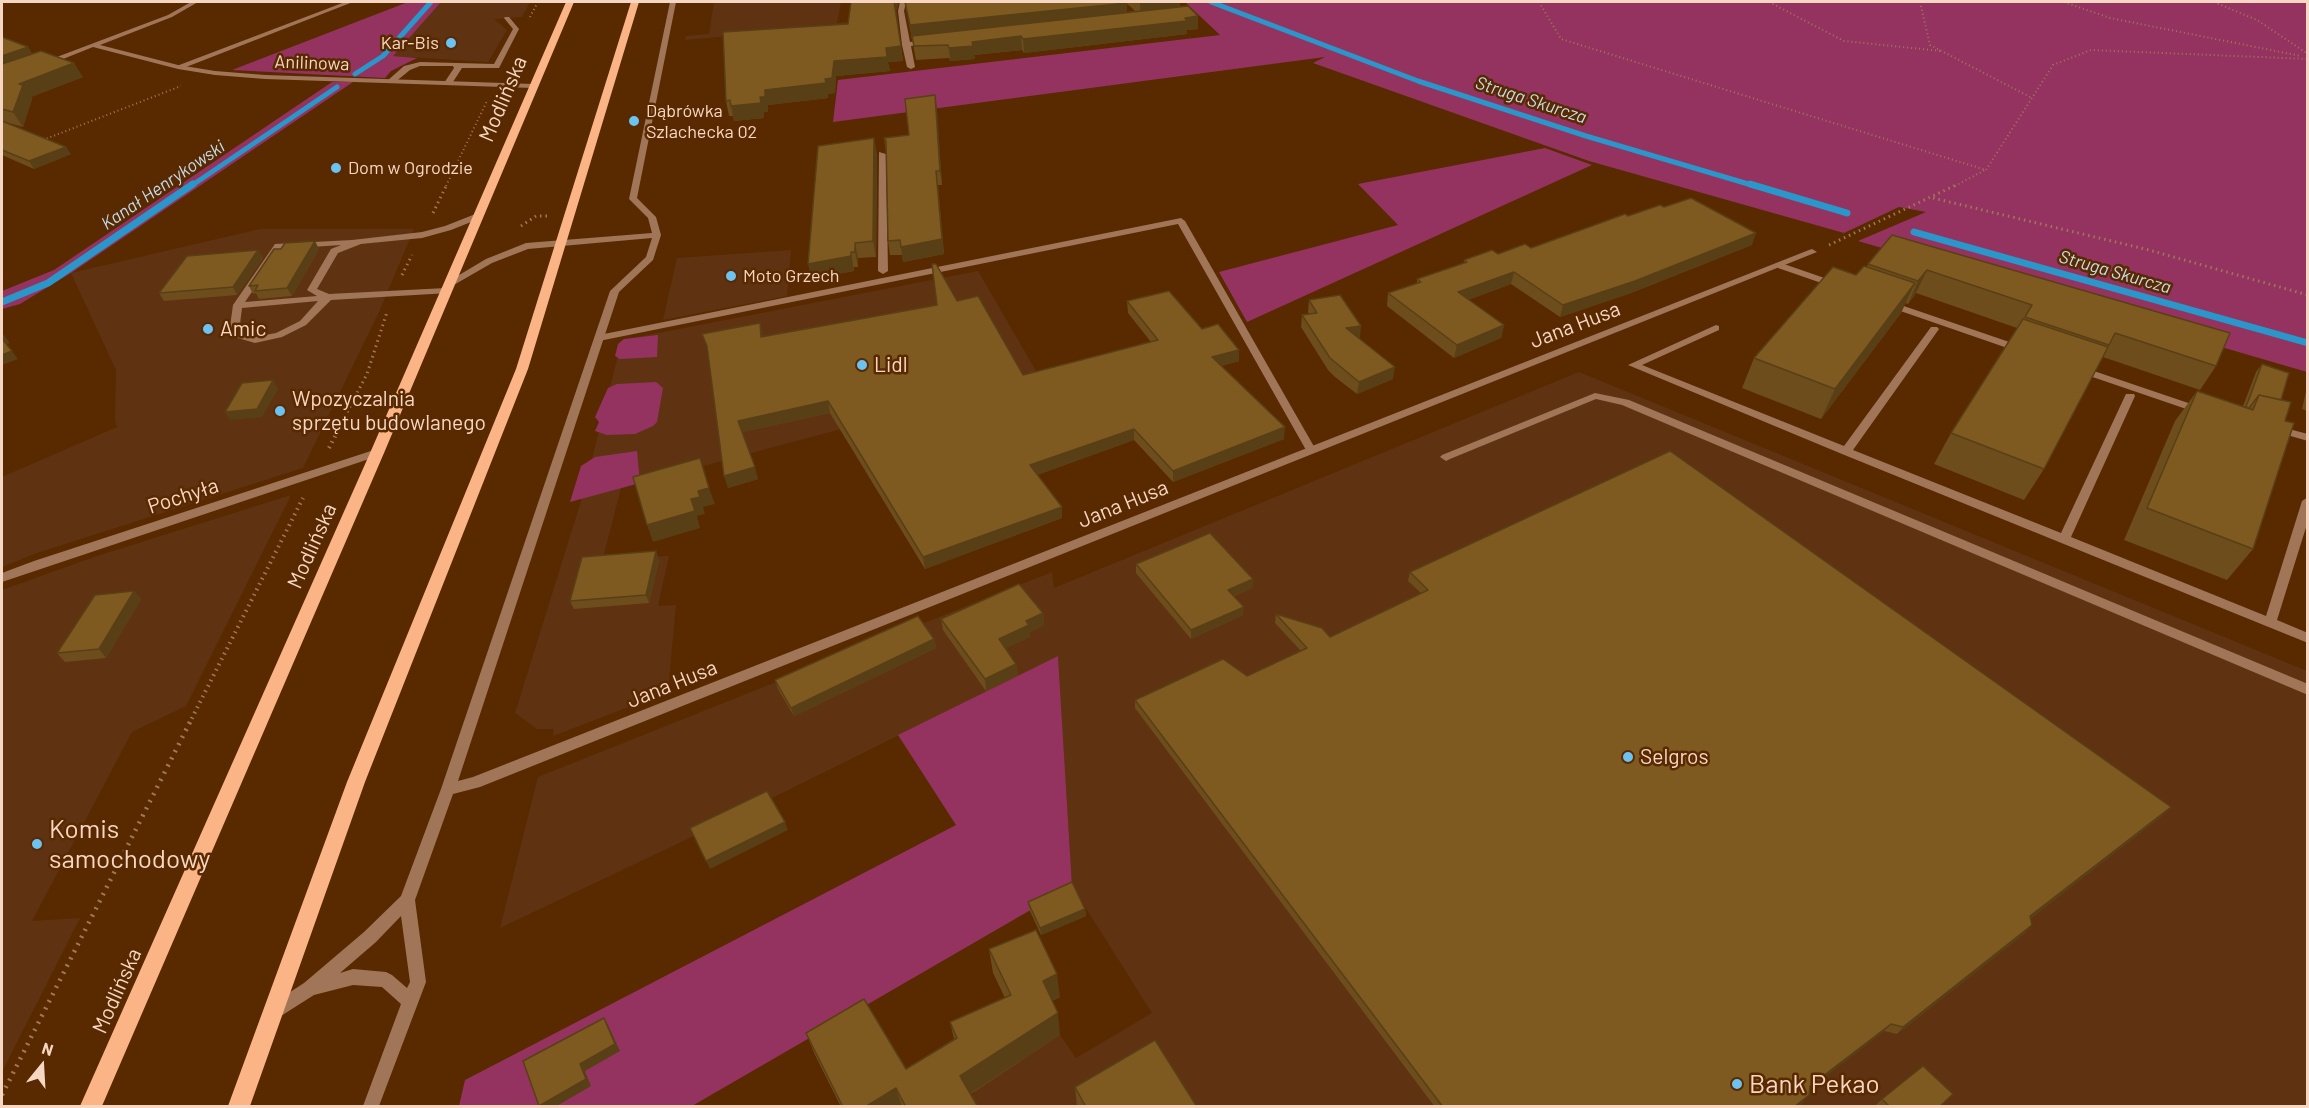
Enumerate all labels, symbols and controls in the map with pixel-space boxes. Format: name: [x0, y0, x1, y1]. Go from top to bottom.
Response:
place label: Kar-Bis: [381, 32, 439, 54]
marker: Kar-Bis: [444, 36, 458, 50]
street label: Anilinowa: [274, 51, 350, 75]
street label: Modlińska: [474, 52, 532, 146]
water label: Struga Skurcza: [1473, 72, 1589, 128]
place label: Dąbrówka Szlachecka 02: [646, 100, 757, 142]
marker: Dąbrówka Szlachecka 02: [627, 114, 641, 128]
water label: Kanał Henrykowski: [97, 136, 229, 234]
place label: Dom w Ogrodzie: [348, 157, 473, 179]
marker: Dom w Ogrodzie: [329, 161, 343, 175]
water label: Struga Skurcza: [2056, 246, 2174, 298]
place label: Moto Grzech: [743, 265, 840, 287]
marker: Moto Grzech: [724, 269, 738, 283]
street label: Jana Husa: [1526, 296, 1624, 354]
place label: Amic: [220, 316, 266, 342]
marker: Amic: [201, 322, 215, 336]
place label: Lidl: [874, 352, 908, 378]
marker: Lidl: [855, 358, 869, 372]
place label: Wpozyczalnia sprzętu budowlanego: [292, 386, 486, 436]
marker: Wpozyczalnia sprzętu budowlanego: [273, 404, 287, 418]
street label: Pochyła: [144, 473, 222, 519]
street label: Jana Husa: [1074, 475, 1172, 533]
street label: Modlińska: [282, 499, 342, 593]
street label: Jana Husa: [623, 655, 721, 713]
place label: Selgros: [1640, 744, 1709, 770]
marker: Selgros: [1621, 750, 1635, 764]
place label: Komis samochodowy: [49, 813, 210, 874]
marker: Komis samochodowy: [30, 837, 44, 851]
street label: Modlińska: [87, 944, 147, 1038]
north arrow: [12, 1036, 72, 1096]
text: N: [40, 1038, 56, 1059]
place label: Bank Pekao: [1749, 1068, 1880, 1100]
marker: Bank Pekao: [1730, 1077, 1744, 1091]

